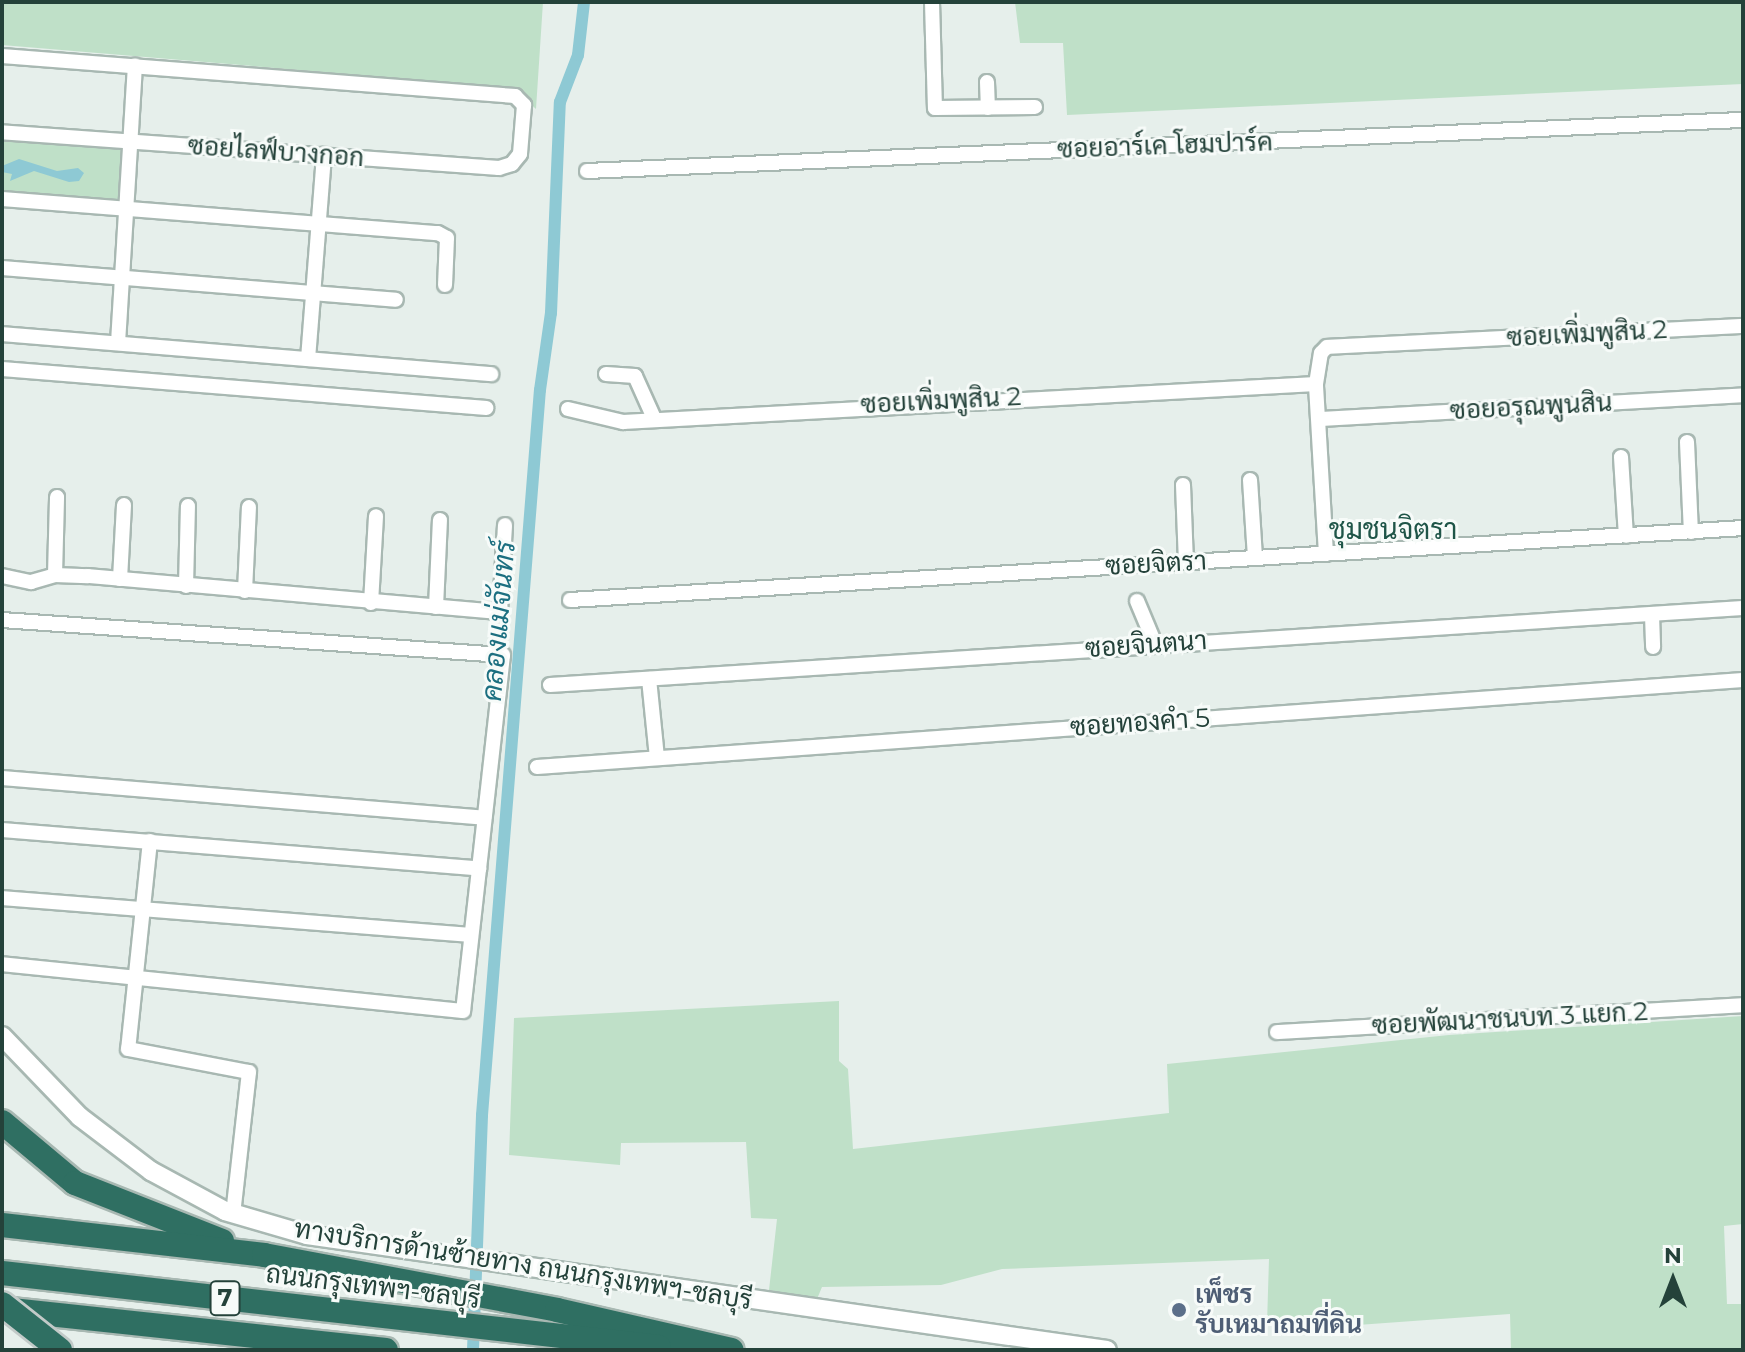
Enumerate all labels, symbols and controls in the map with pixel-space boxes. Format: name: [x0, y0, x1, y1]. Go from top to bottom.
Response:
street label: ซอยอาร์เค โฮมปาร์ค: [1057, 127, 1273, 165]
street label: ซอยไลฟ์บางกอก: [187, 130, 365, 174]
street label: ซอยเพิ่มพูสิน 2: [1506, 314, 1668, 354]
street label: ซอยเพิ่มพูสิน 2: [860, 381, 1022, 421]
street label: ซอยอรุณพูนสิน: [1449, 387, 1613, 427]
district label: ชุมชนจิตรา: [1329, 512, 1457, 546]
water label: คลองแม่จันทร์: [474, 539, 522, 703]
street label: ซอยจิตรา: [1104, 546, 1208, 582]
street label: ซอยจินตนา: [1084, 625, 1208, 665]
street label: ซอยทองคำ 5: [1069, 703, 1211, 743]
street label: ซอยพัฒนาชนบท 3 แยก 2: [1371, 996, 1649, 1042]
street label: ทางบริการด้านซ้ายทาง ถนนกรุงเทพฯ-ชลบุรี: [292, 1213, 754, 1317]
north arrow: [1633, 1240, 1713, 1320]
text: N: [1664, 1242, 1682, 1269]
street label: ถนนกรุงเทพฯ-ชลบุรี: [264, 1258, 482, 1316]
road number: 7: [209, 1278, 241, 1318]
place label: เพ็ชร รับเหมาถมที่ดิน: [1195, 1279, 1362, 1340]
marker: เพ็ชร รับเหมาถมที่ดิน: [1170, 1301, 1188, 1319]

